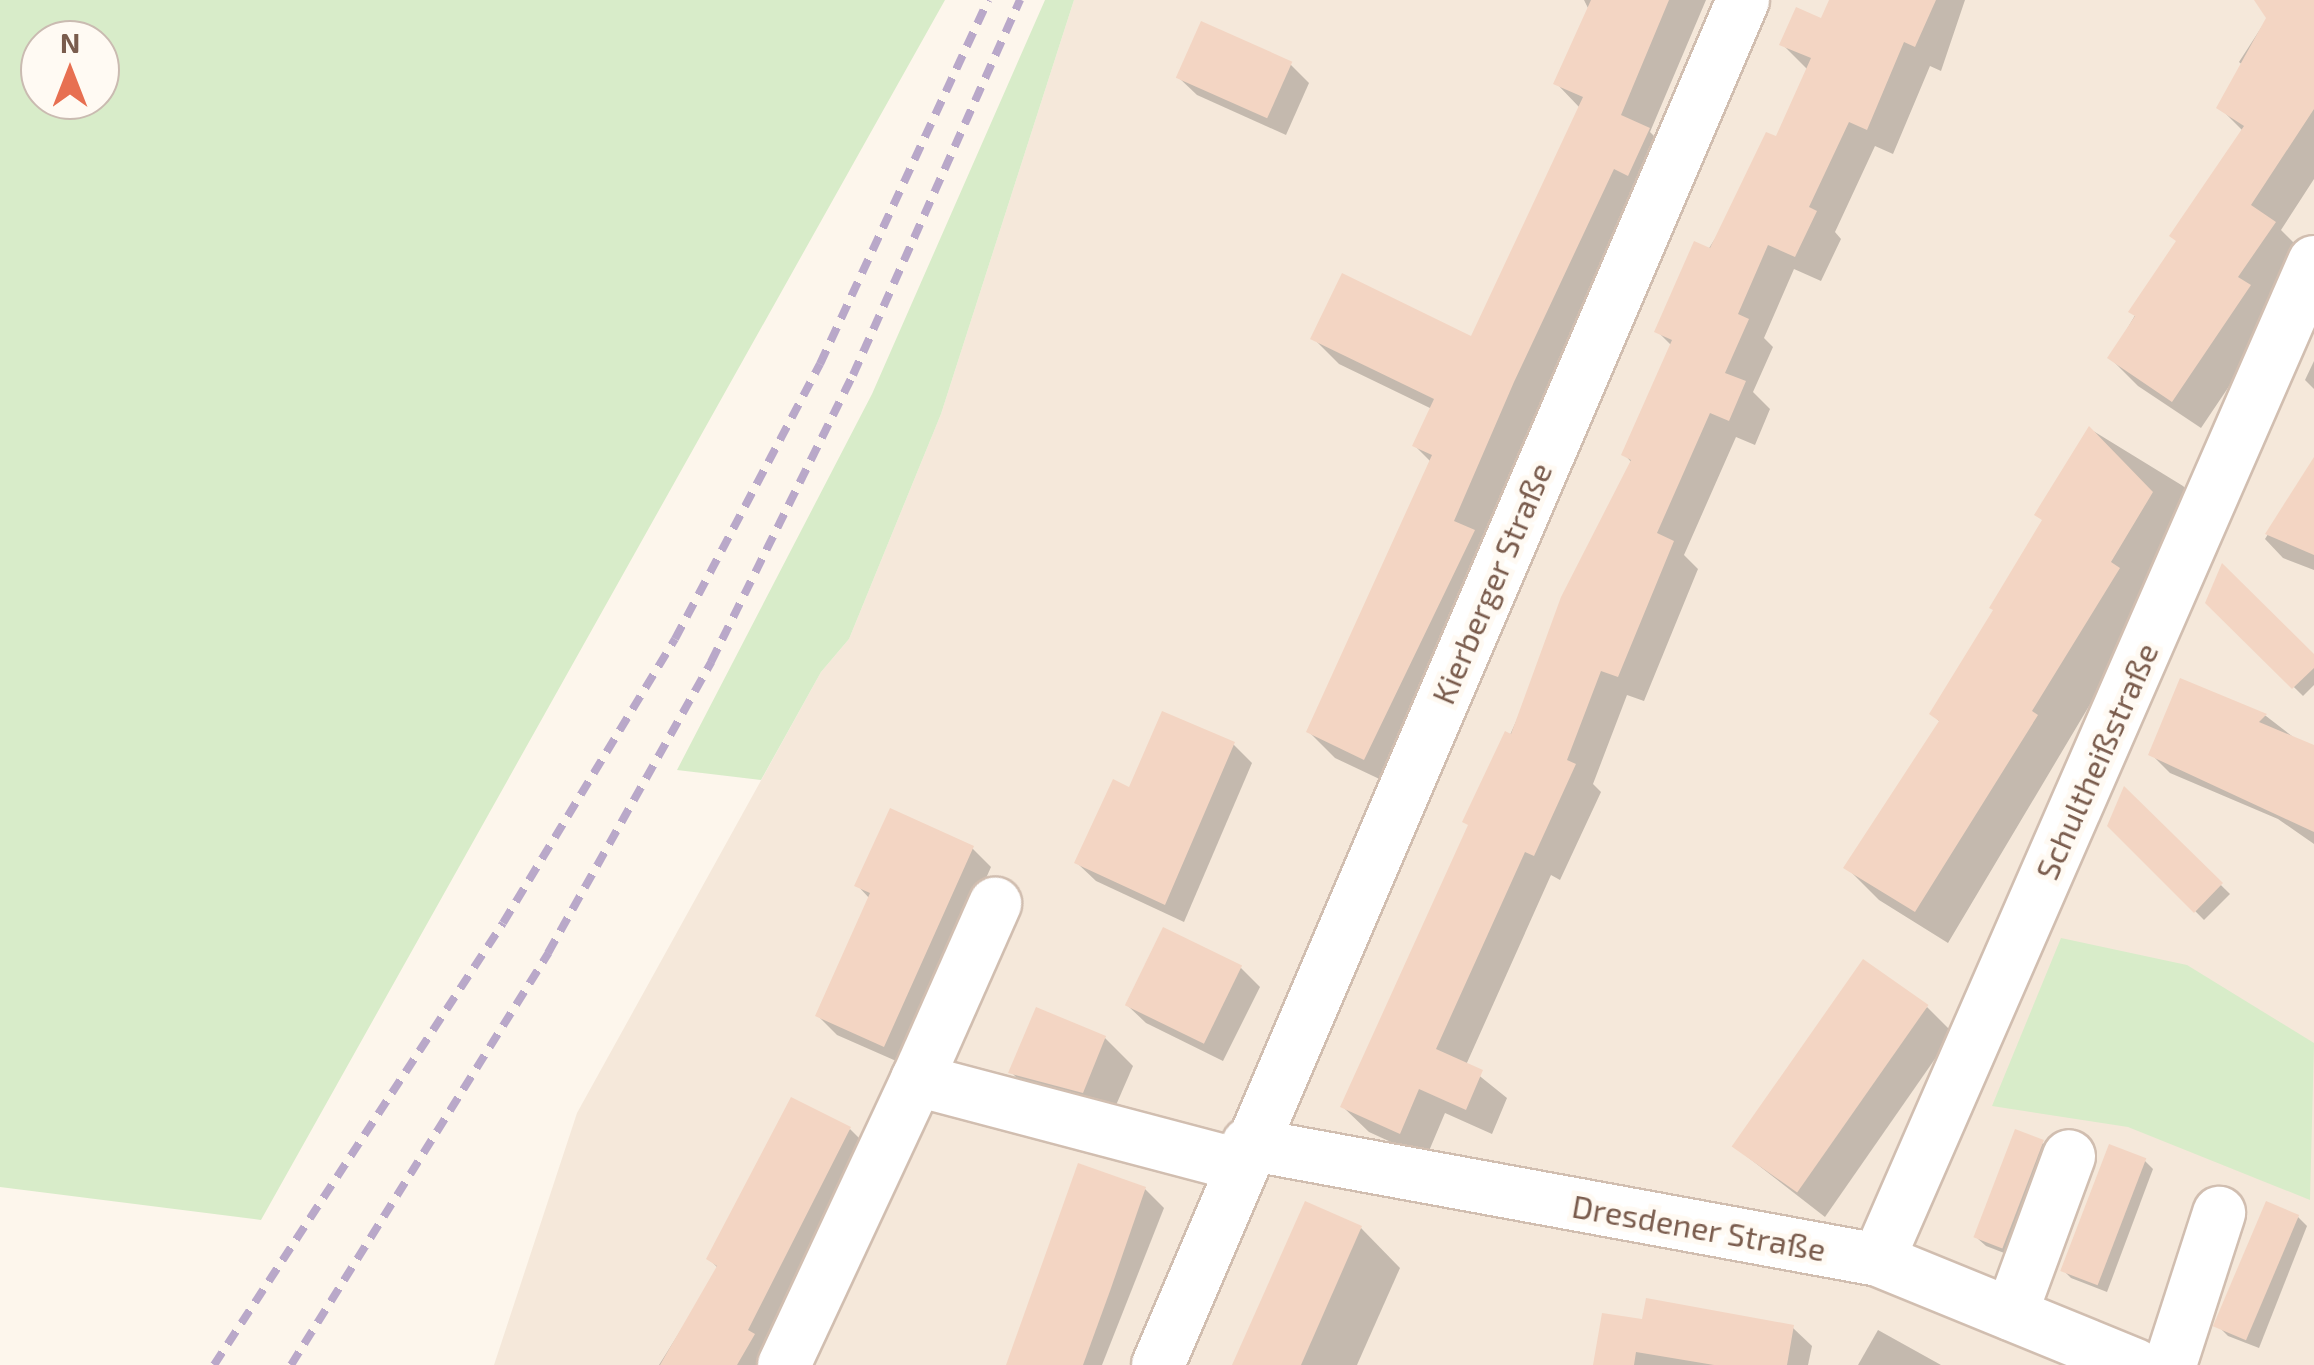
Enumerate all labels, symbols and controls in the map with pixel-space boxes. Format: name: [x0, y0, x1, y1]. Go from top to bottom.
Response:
north arrow: [20, 20, 120, 120]
text: N: [60, 25, 80, 59]
street label: Kierberger Straße: [1423, 456, 1559, 710]
street label: Schultheißstraße: [2027, 637, 2165, 885]
street label: Dresdener Straße: [1569, 1186, 1829, 1268]

